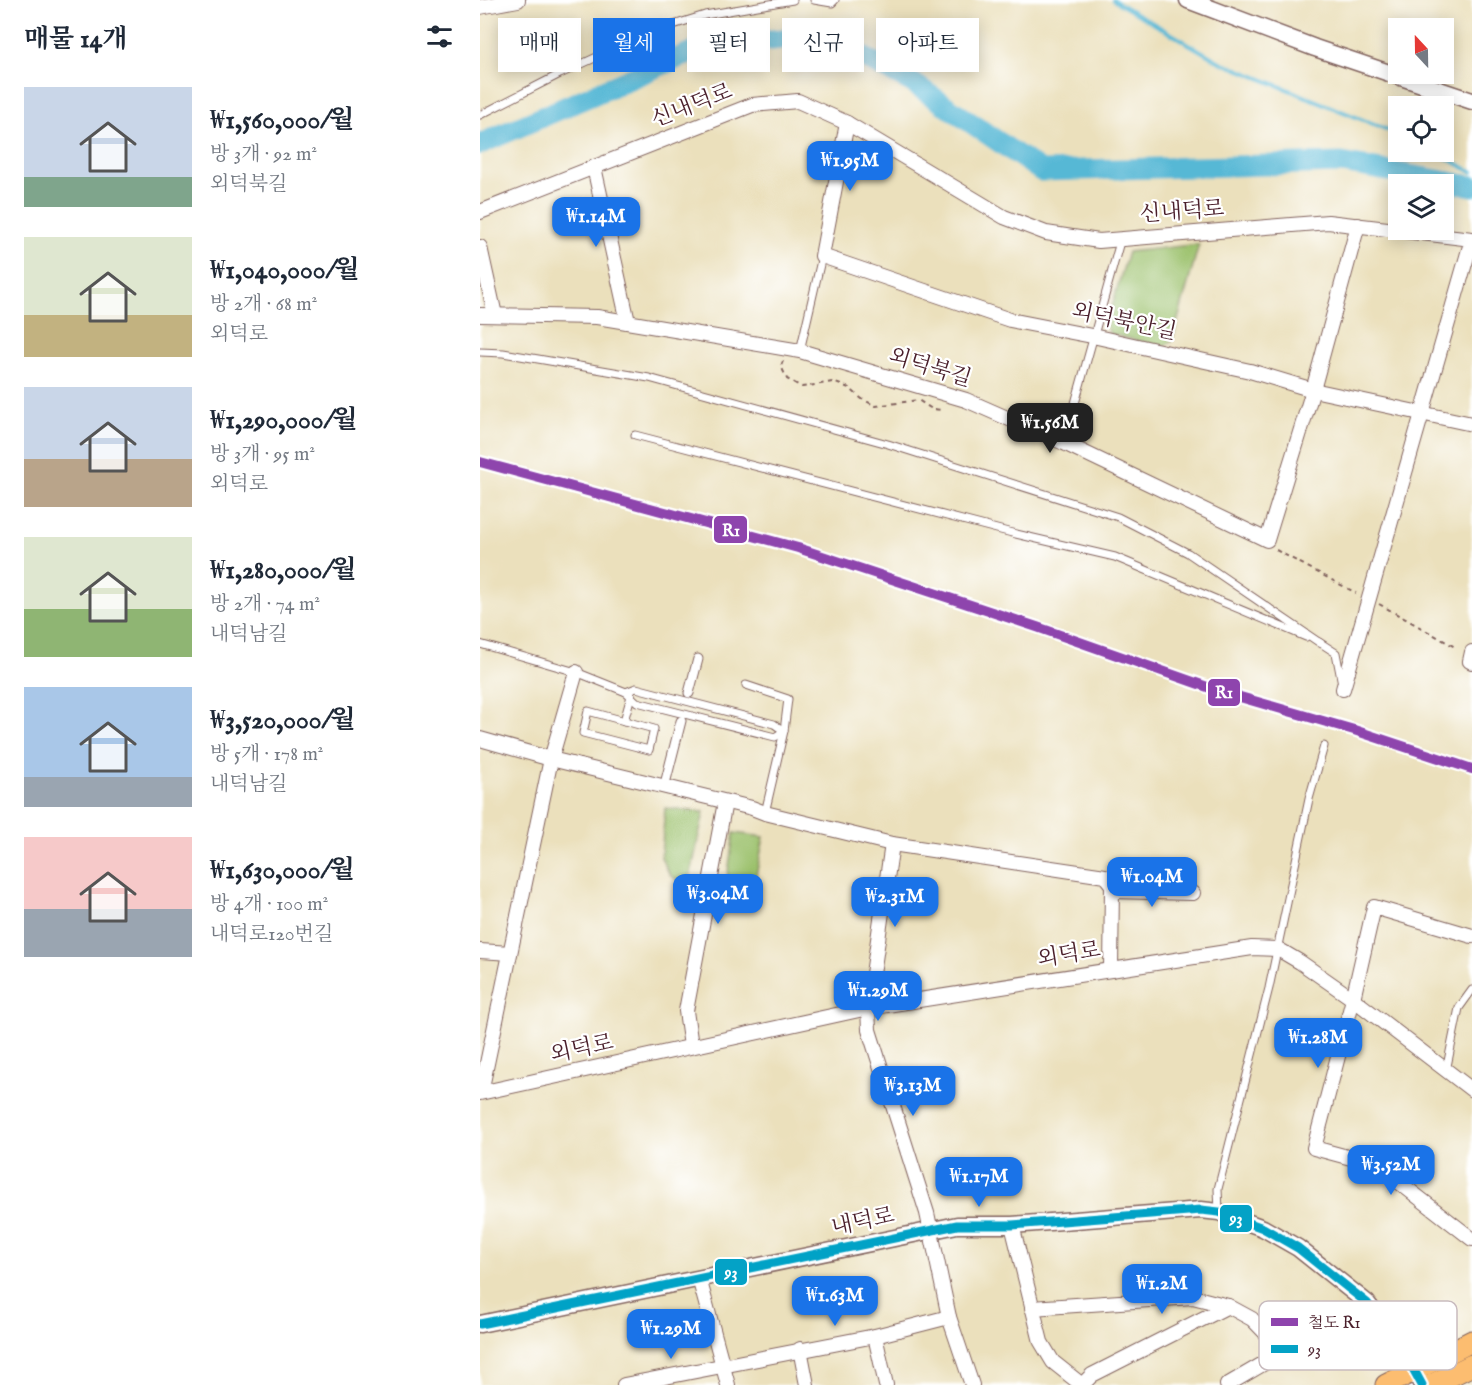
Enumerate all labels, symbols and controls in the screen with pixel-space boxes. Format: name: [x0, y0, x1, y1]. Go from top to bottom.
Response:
chip: 매매: [498, 18, 581, 72]
chip: 월세: [593, 18, 675, 72]
chip: 필터: [687, 18, 770, 72]
chip: 신규: [782, 18, 864, 72]
chip: 아파트: [876, 18, 979, 72]
north arrow: [1388, 18, 1454, 84]
map controls: [1388, 18, 1454, 240]
icon: filters: [423, 20, 456, 53]
text: 매물 14개: [24, 23, 127, 56]
street label: 신내덕로: [647, 78, 737, 134]
button: locate: [1388, 96, 1454, 162]
text: ₩1,560,000/월: [210, 104, 354, 137]
icon: home: [72, 111, 144, 183]
pin: ₩1.95M: [801, 141, 899, 192]
text: 방 3개 · 92 m²: [210, 142, 317, 167]
text: ₩1.95M: [821, 148, 879, 173]
text: 외덕북길: [210, 172, 287, 197]
button: layers: [1388, 174, 1454, 240]
street label: 신내덕로: [1139, 195, 1225, 229]
pin: ₩1.14M: [547, 197, 645, 248]
text: ₩1.14M: [566, 204, 626, 229]
text: ₩1,040,000/월: [210, 254, 359, 287]
icon: home: [72, 261, 144, 333]
text: 방 2개 · 68 m²: [210, 292, 317, 317]
street label: 외덕북안길: [1069, 297, 1179, 347]
text: 외덕로: [210, 322, 268, 347]
street label: 외덕북길: [885, 342, 975, 394]
pin: ₩1.56M: [1001, 403, 1099, 454]
text: ₩1,290,000/월: [210, 404, 357, 437]
text: ₩1.56M: [1021, 410, 1079, 435]
icon: home: [72, 411, 144, 483]
text: 방 3개 · 95 m²: [210, 442, 315, 467]
text: 외덕로: [210, 472, 268, 497]
line badge: R1: [713, 515, 748, 544]
text: R1: [722, 522, 740, 542]
text: ₩1,280,000/월: [210, 554, 356, 587]
icon: home: [72, 561, 144, 633]
text: 방 2개 · 74 m²: [210, 592, 320, 617]
text: 내덕남길: [210, 622, 287, 647]
line badge: R1: [1207, 678, 1241, 707]
text: R1: [1215, 684, 1233, 704]
text: ₩3,520,000/월: [210, 704, 355, 737]
icon: home: [72, 711, 144, 783]
text: 방 5개 · 178 m²: [210, 742, 323, 767]
text: 내덕남길: [210, 772, 287, 797]
text: ₩1,630,000/월: [210, 854, 355, 887]
pin: ₩1.04M: [1103, 857, 1201, 908]
icon: home: [72, 861, 144, 933]
text: ₩1.04M: [1121, 864, 1183, 889]
pin: ₩3.04M: [669, 874, 767, 925]
pin: ₩2.31M: [846, 877, 944, 928]
text: ₩3.04M: [687, 881, 749, 906]
text: ₩2.31M: [865, 884, 925, 909]
text: 방 4개 · 100 m²: [210, 892, 328, 917]
text: 내덕로120번길: [210, 922, 333, 947]
street label: 외덕로: [1035, 936, 1103, 974]
pin: ₩1.29M: [829, 971, 927, 1022]
text: ₩1.29M: [848, 978, 908, 1003]
pin: ₩1.28M: [1269, 1018, 1367, 1069]
text: ₩1.28M: [1288, 1025, 1348, 1050]
street label: 외덕로: [548, 1029, 616, 1069]
pin: ₩3.13M: [864, 1066, 962, 1117]
text: ₩3.13M: [884, 1073, 942, 1098]
pin: ₩3.52M: [1342, 1145, 1440, 1196]
text: ₩3.52M: [1362, 1152, 1420, 1177]
pin: ₩1.17M: [930, 1157, 1028, 1208]
text: ₩1.17M: [949, 1164, 1009, 1189]
street label: 내덕로: [829, 1202, 897, 1242]
line badge: 93: [1219, 1204, 1253, 1233]
text: 93: [1229, 1210, 1243, 1230]
line badge: 93: [714, 1258, 748, 1286]
text: 93: [724, 1264, 738, 1284]
pin: ₩1.2M: [1120, 1264, 1204, 1315]
text: ₩1.2M: [1136, 1271, 1188, 1296]
pin: ₩1.63M: [786, 1276, 884, 1327]
text: ₩1.63M: [806, 1283, 864, 1308]
legend: [1259, 1301, 1457, 1370]
pin: ₩1.29M: [622, 1309, 720, 1360]
text: 철도 R1: [1308, 1314, 1360, 1334]
text: ₩1.29M: [641, 1316, 701, 1341]
text: 93: [1307, 1341, 1321, 1361]

